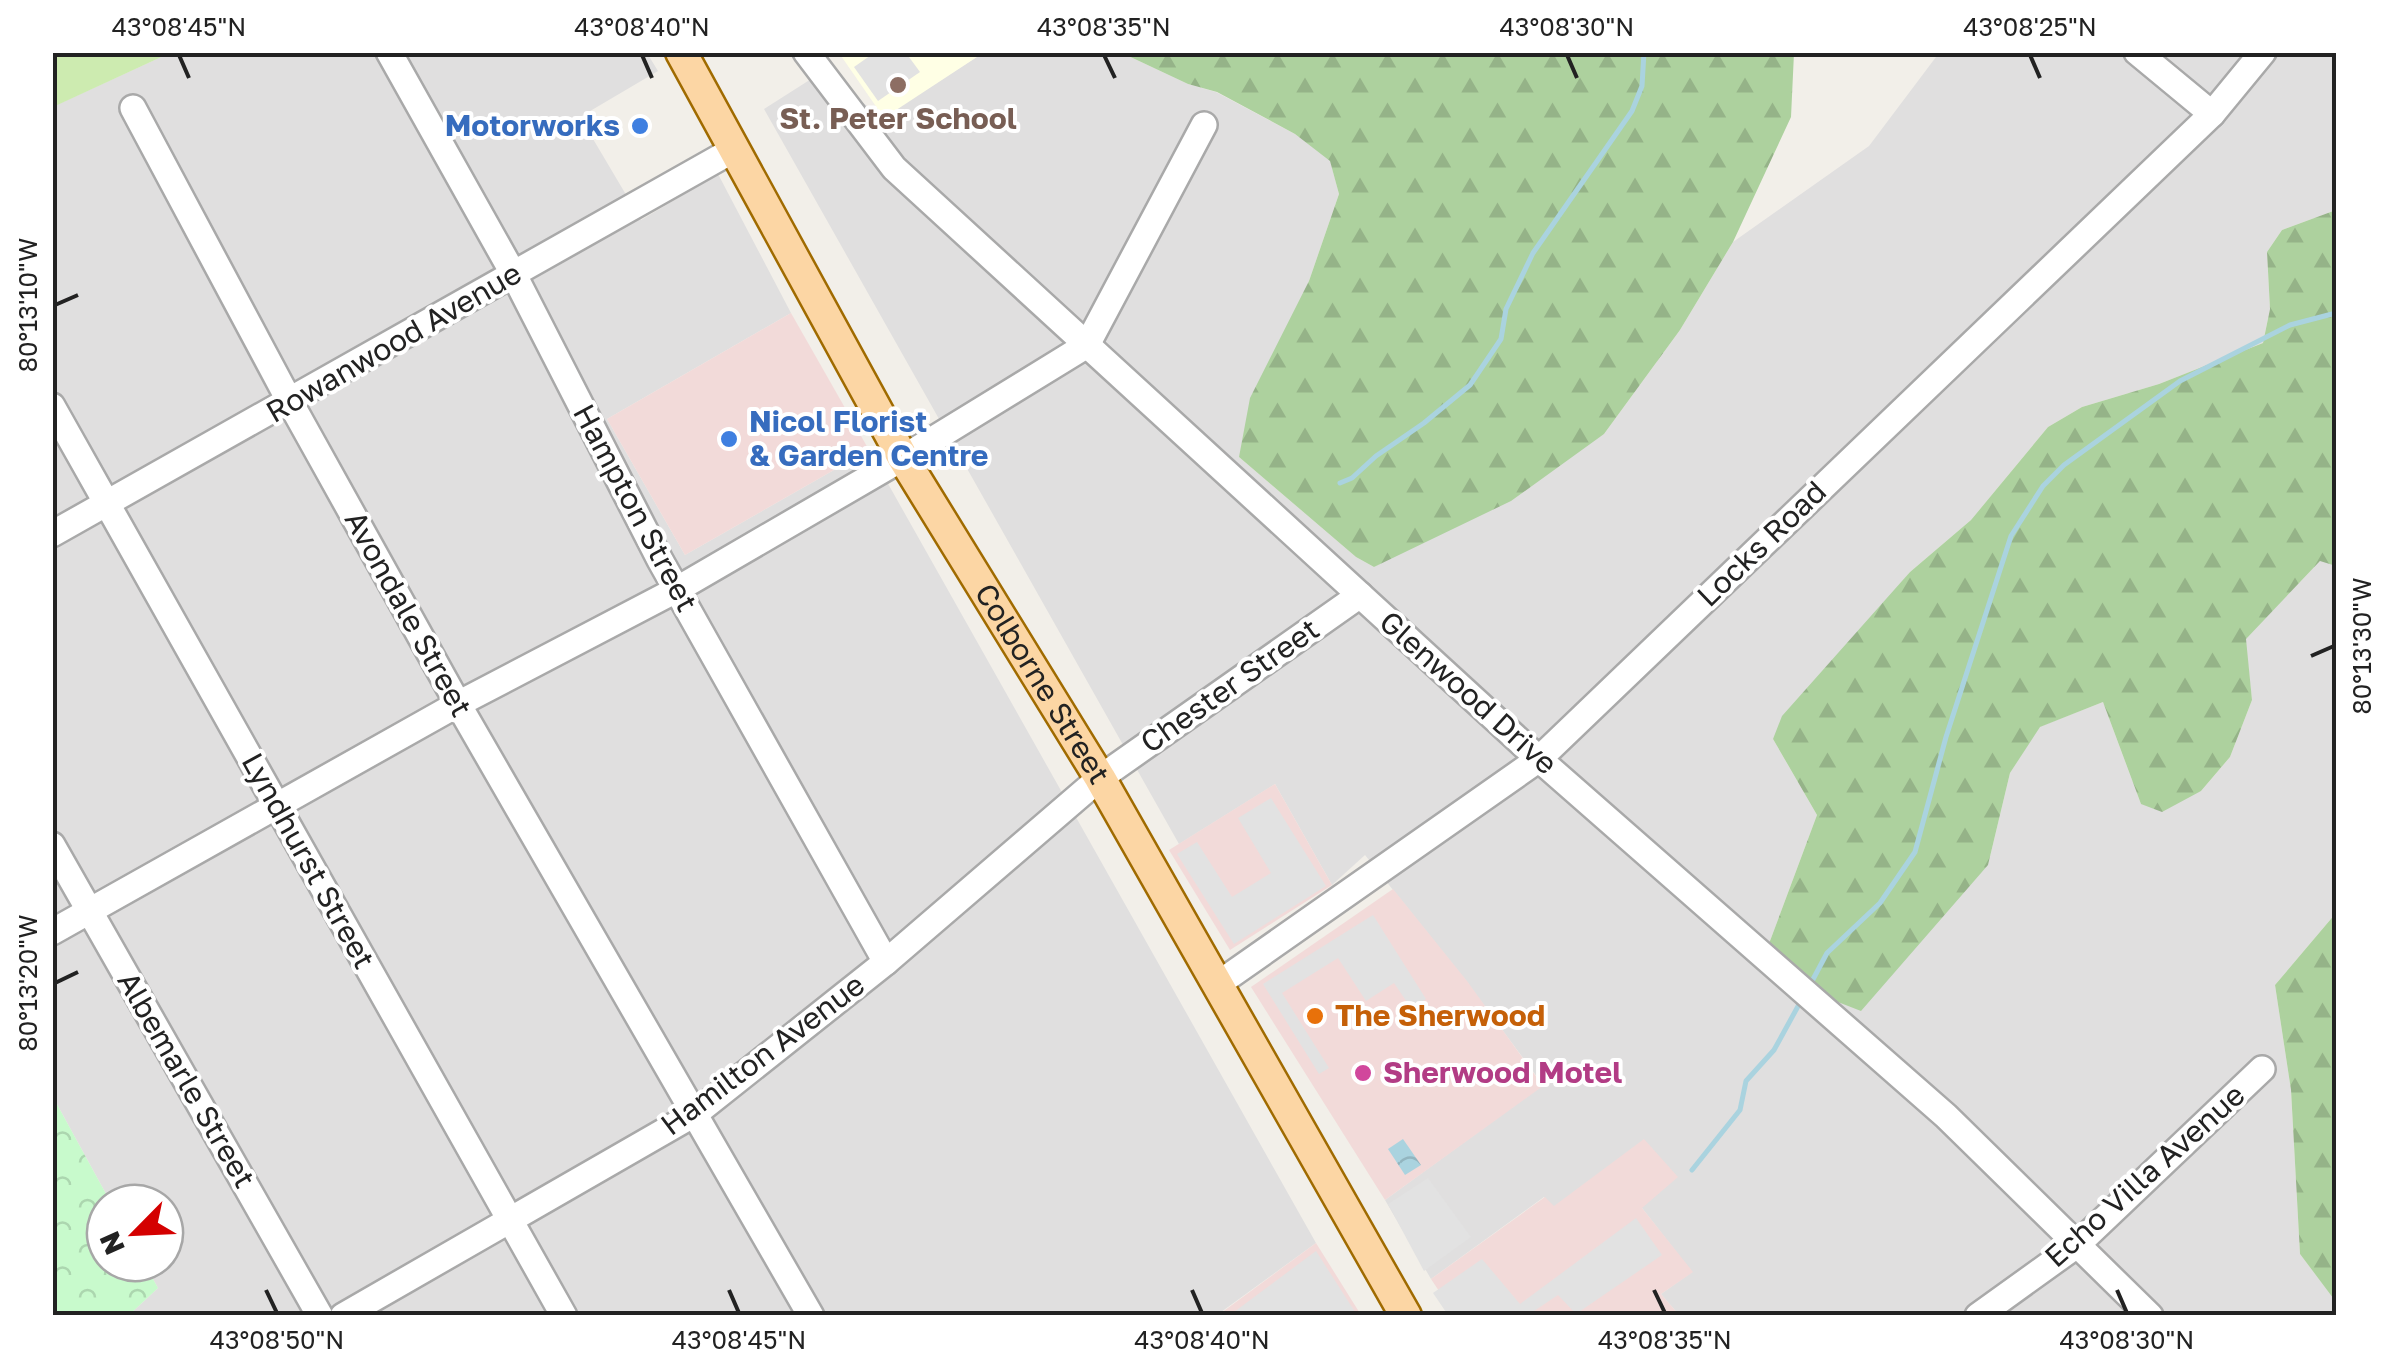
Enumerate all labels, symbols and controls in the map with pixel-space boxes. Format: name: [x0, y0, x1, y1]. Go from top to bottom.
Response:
text: 43°08'45"N: [112, 11, 246, 42]
text: 43°08'40"N: [574, 11, 710, 42]
text: 43°08'35"N: [1037, 11, 1171, 42]
text: 43°08'30"N: [1500, 11, 1634, 42]
text: 43°08'25"N: [1963, 11, 2097, 42]
marker: St. Peter School: [887, 74, 909, 96]
place label: St. Peter School: [779, 100, 1017, 136]
place label: Motorworks: [445, 107, 620, 143]
marker: Motorworks: [629, 115, 651, 137]
text: 80°13'10"W: [12, 238, 43, 372]
street label: Rowanwood Avenue: [260, 254, 527, 430]
street label: Hampton Street: [566, 398, 706, 617]
place label: Nicol Florist & Garden Centre: [749, 403, 988, 473]
marker: Nicol Florist & Garden Centre: [718, 428, 740, 450]
street label: Locks Road: [1689, 473, 1833, 614]
street label: Avondale Street: [338, 504, 480, 723]
street label: Colborne Street: [968, 577, 1118, 790]
text: 80°13'30"W: [2346, 577, 2377, 715]
street label: Glenwood Drive: [1373, 603, 1565, 781]
street label: Chester Street: [1133, 610, 1326, 760]
street label: Lyndhurst Street: [235, 746, 383, 975]
text: 80°13'20"W: [12, 914, 43, 1052]
street label: Albemarle Street: [110, 965, 263, 1194]
street label: Hamilton Avenue: [654, 966, 871, 1142]
place label: The Sherwood: [1335, 997, 1545, 1033]
marker: The Sherwood: [1304, 1005, 1326, 1027]
place label: Sherwood Motel: [1383, 1054, 1622, 1090]
marker: Sherwood Motel: [1352, 1062, 1374, 1084]
street label: Echo Villa Avenue: [2037, 1076, 2251, 1274]
north arrow: [85, 1183, 185, 1283]
text: N: [92, 1227, 131, 1260]
text: 43°08'50"N: [210, 1324, 344, 1355]
text: 43°08'45"N: [672, 1324, 806, 1355]
text: 43°08'40"N: [1134, 1324, 1270, 1355]
text: 43°08'35"N: [1598, 1324, 1732, 1355]
text: 43°08'30"N: [2060, 1324, 2194, 1355]

